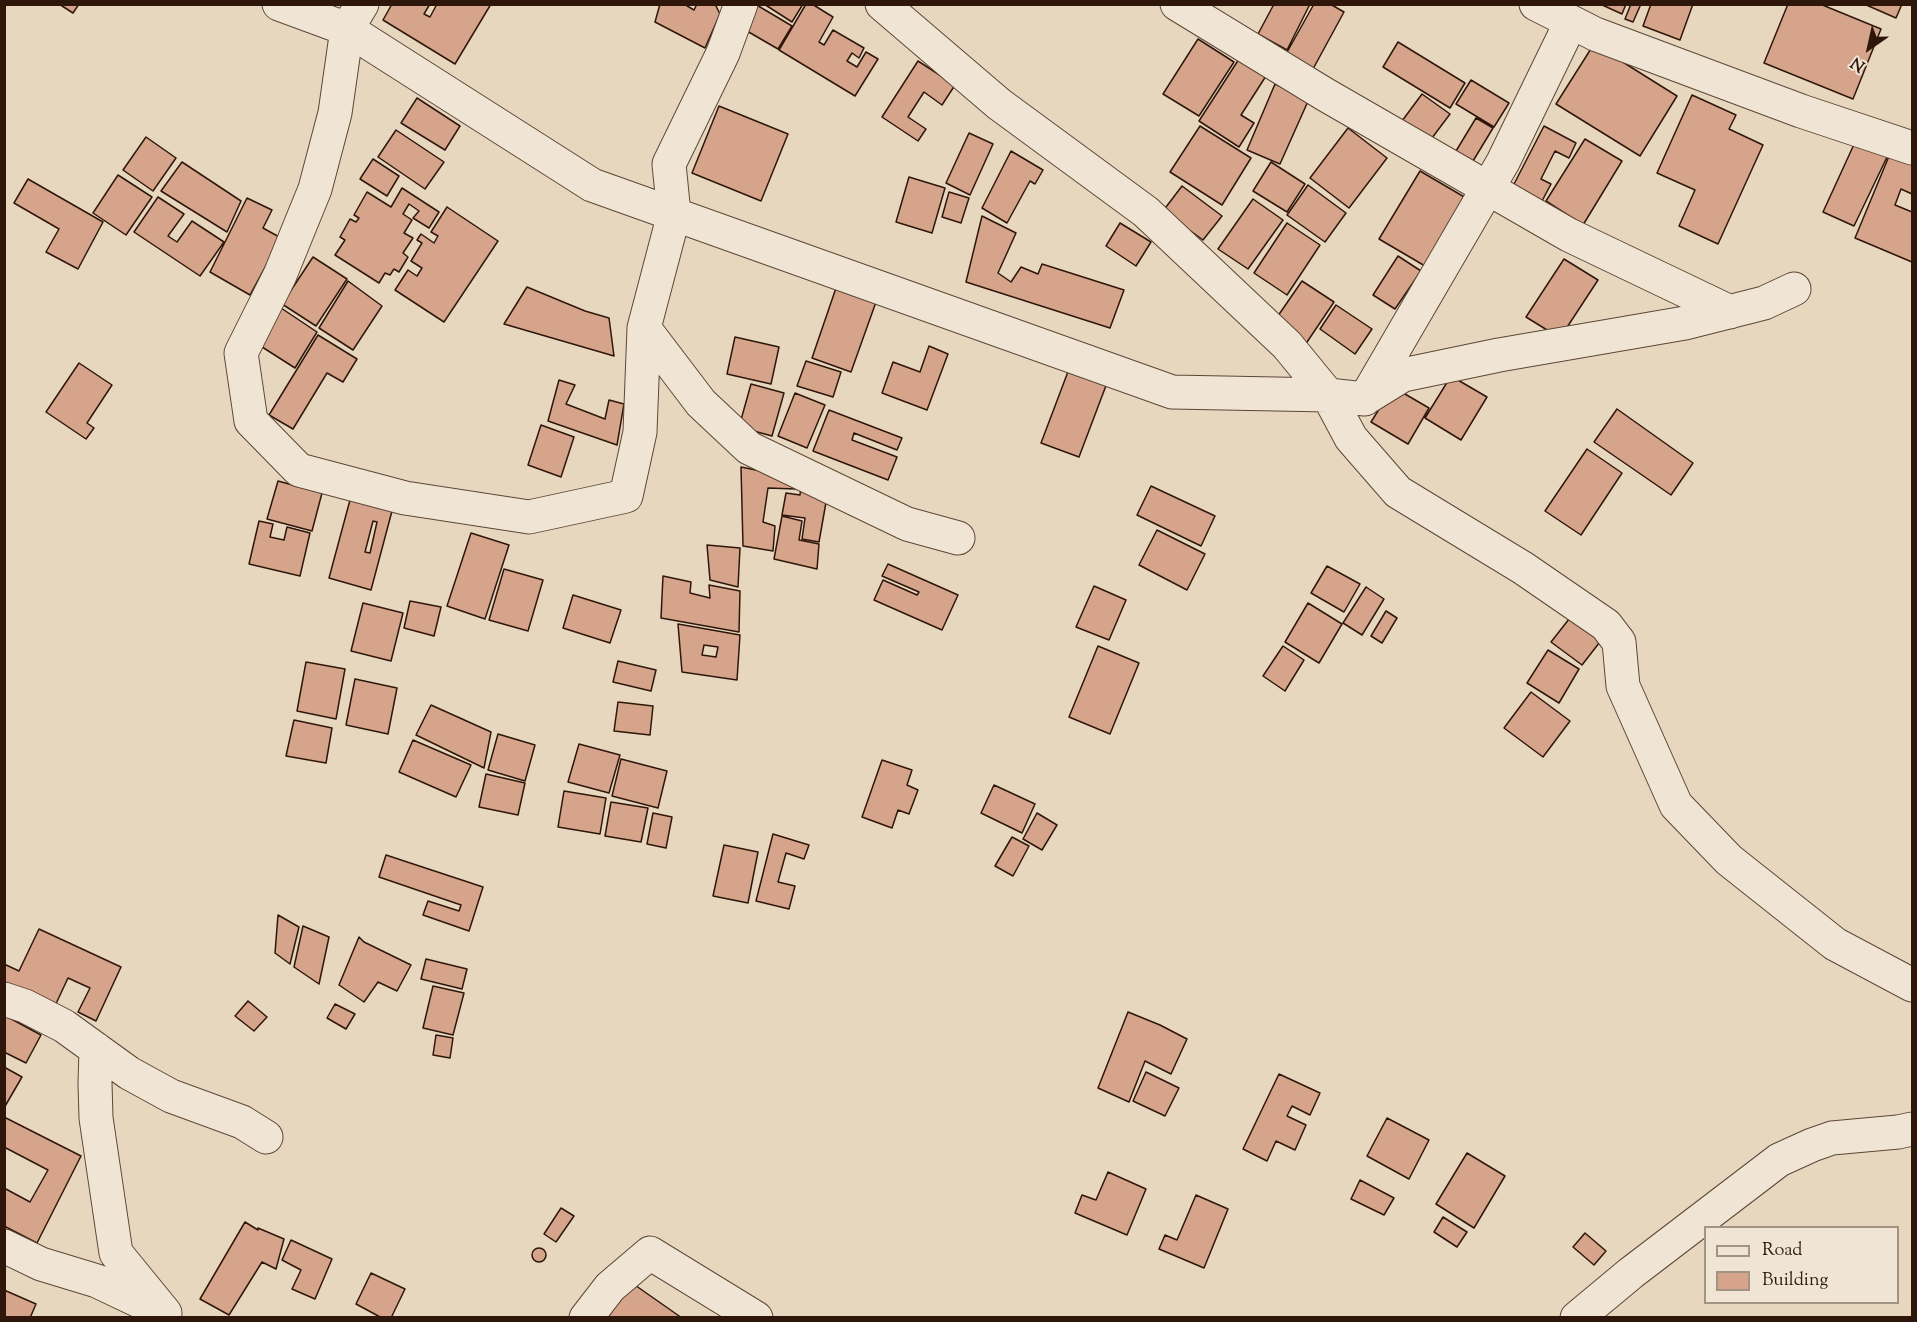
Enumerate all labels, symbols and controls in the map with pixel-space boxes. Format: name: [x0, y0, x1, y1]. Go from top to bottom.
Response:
north arrow: [1839, 18, 1899, 78]
text: N: [1847, 50, 1870, 76]
legend: [1704, 1226, 1899, 1304]
text: Road: [1762, 1238, 1802, 1264]
text: Building: [1762, 1268, 1828, 1294]

